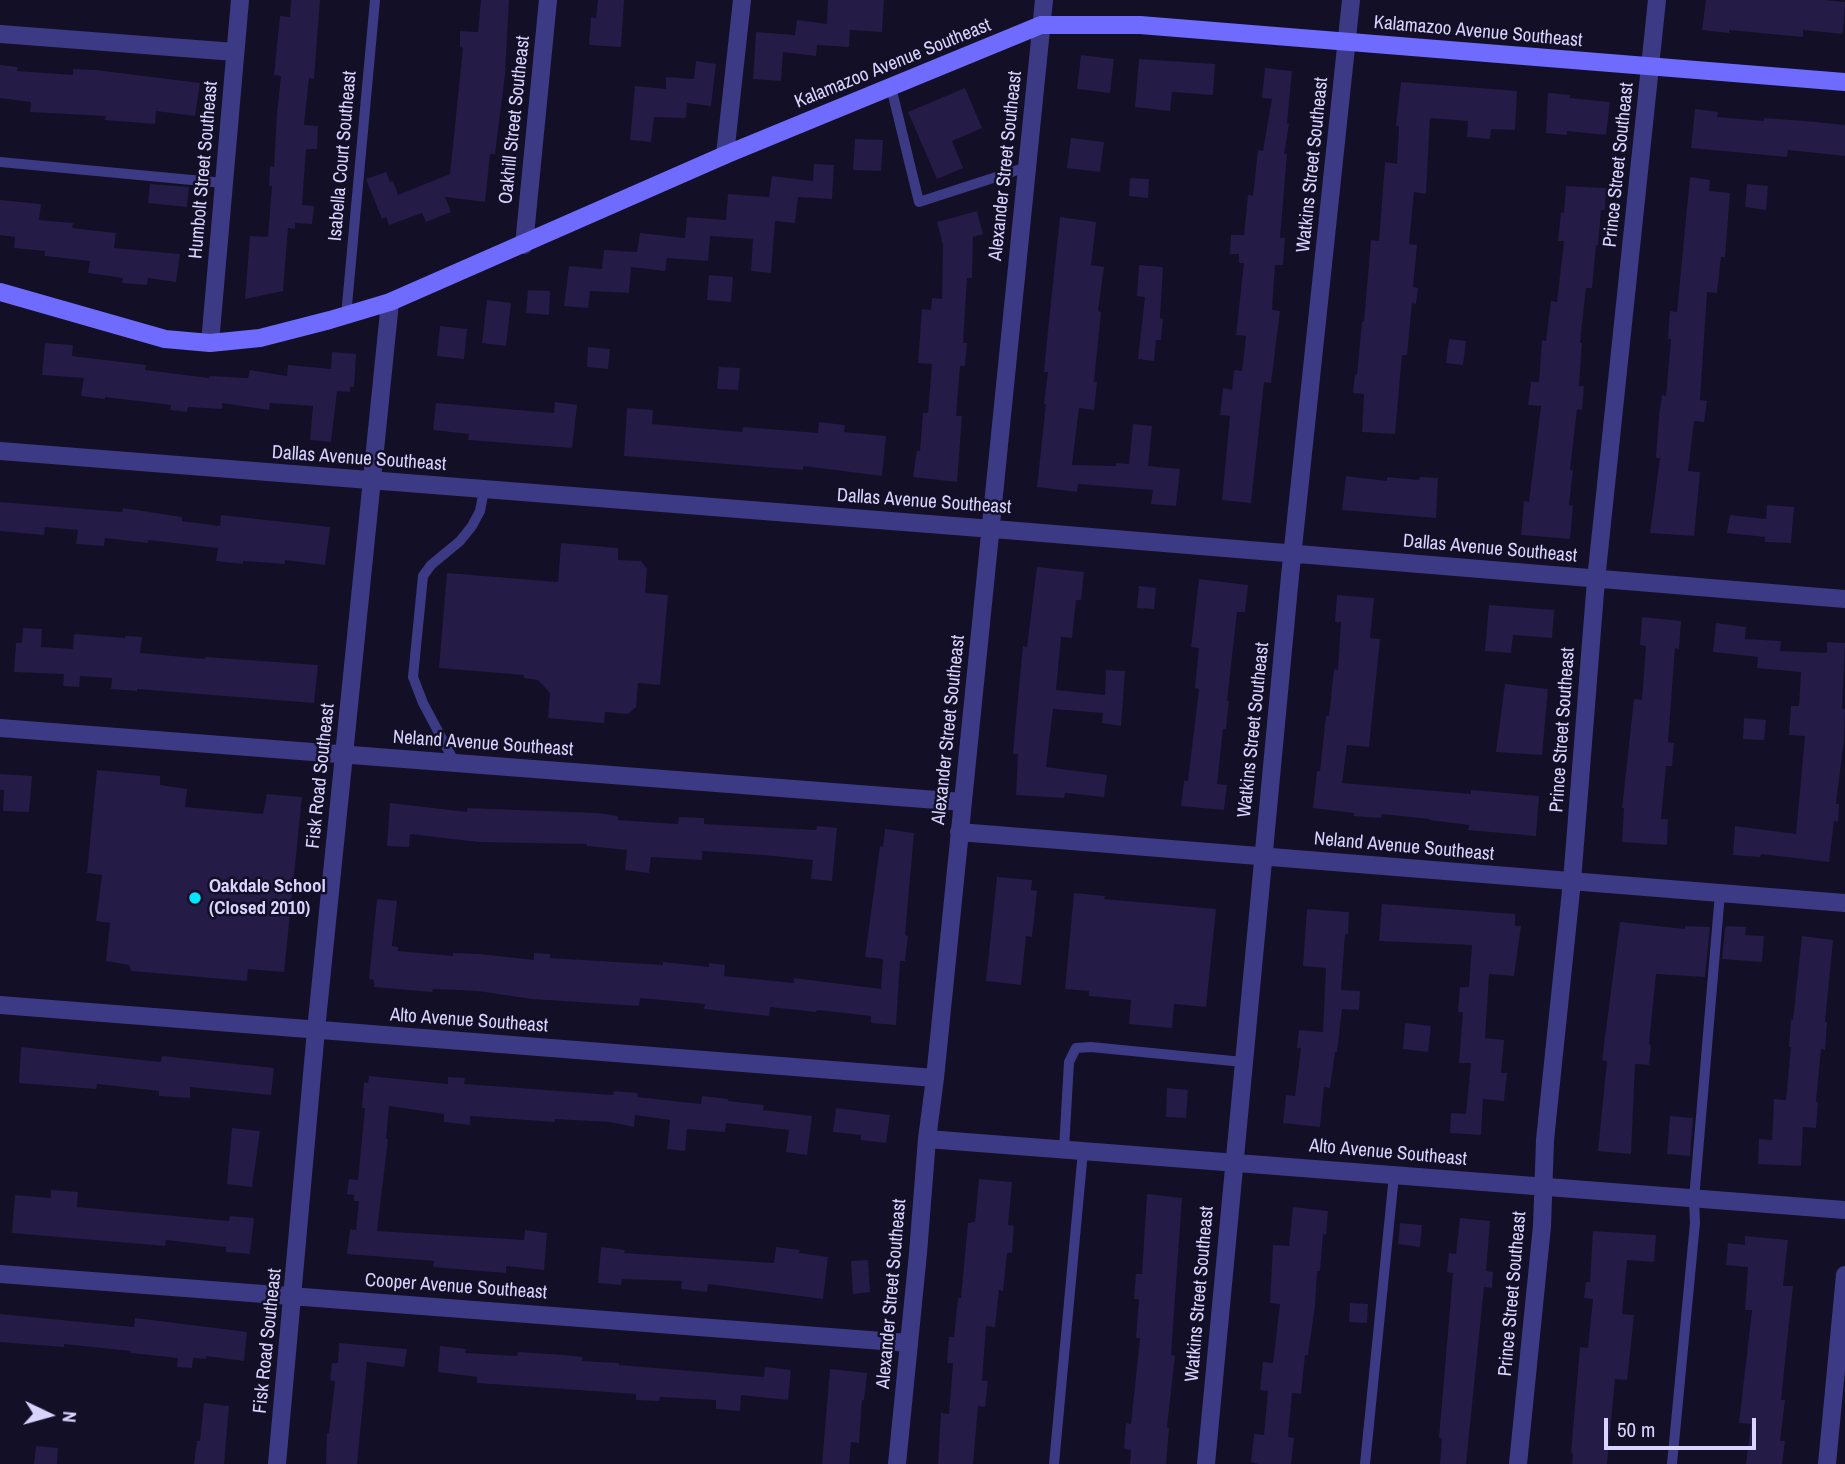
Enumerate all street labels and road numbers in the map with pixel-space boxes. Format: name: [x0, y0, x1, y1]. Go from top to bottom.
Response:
street label: Kalamazoo Avenue Southeast: [1373, 12, 1583, 52]
street label: Kalamazoo Avenue Southeast: [792, 14, 994, 114]
street label: Oakhill Street Southeast: [495, 35, 535, 205]
street label: Isabella Court Southeast: [324, 70, 362, 242]
street label: Alexander Street Southeast: [985, 70, 1027, 262]
street label: Watkins Street Southeast: [1292, 76, 1334, 254]
street label: Humbolt Street Southeast: [185, 80, 223, 260]
street label: Prince Street Southeast: [1599, 82, 1639, 248]
street label: Dallas Avenue Southeast: [271, 442, 447, 476]
street label: Dallas Avenue Southeast: [836, 485, 1012, 519]
street label: Dallas Avenue Southeast: [1402, 530, 1578, 568]
street label: Alexander Street Southeast: [928, 634, 970, 826]
street label: Watkins Street Southeast: [1233, 641, 1275, 819]
street label: Prince Street Southeast: [1546, 647, 1580, 813]
street label: Fisk Road Southeast: [302, 702, 340, 850]
street label: Neland Avenue Southeast: [392, 726, 574, 762]
street label: Neland Avenue Southeast: [1313, 828, 1495, 866]
street label: Alto Avenue Southeast: [389, 1004, 549, 1038]
street label: Alto Avenue Southeast: [1308, 1135, 1468, 1171]
street label: Alexander Street Southeast: [872, 1198, 912, 1390]
street label: Watkins Street Southeast: [1181, 1205, 1219, 1383]
street label: Prince Street Southeast: [1494, 1211, 1532, 1377]
street label: Fisk Road Southeast: [249, 1267, 287, 1415]
street label: Cooper Avenue Southeast: [364, 1269, 548, 1305]

